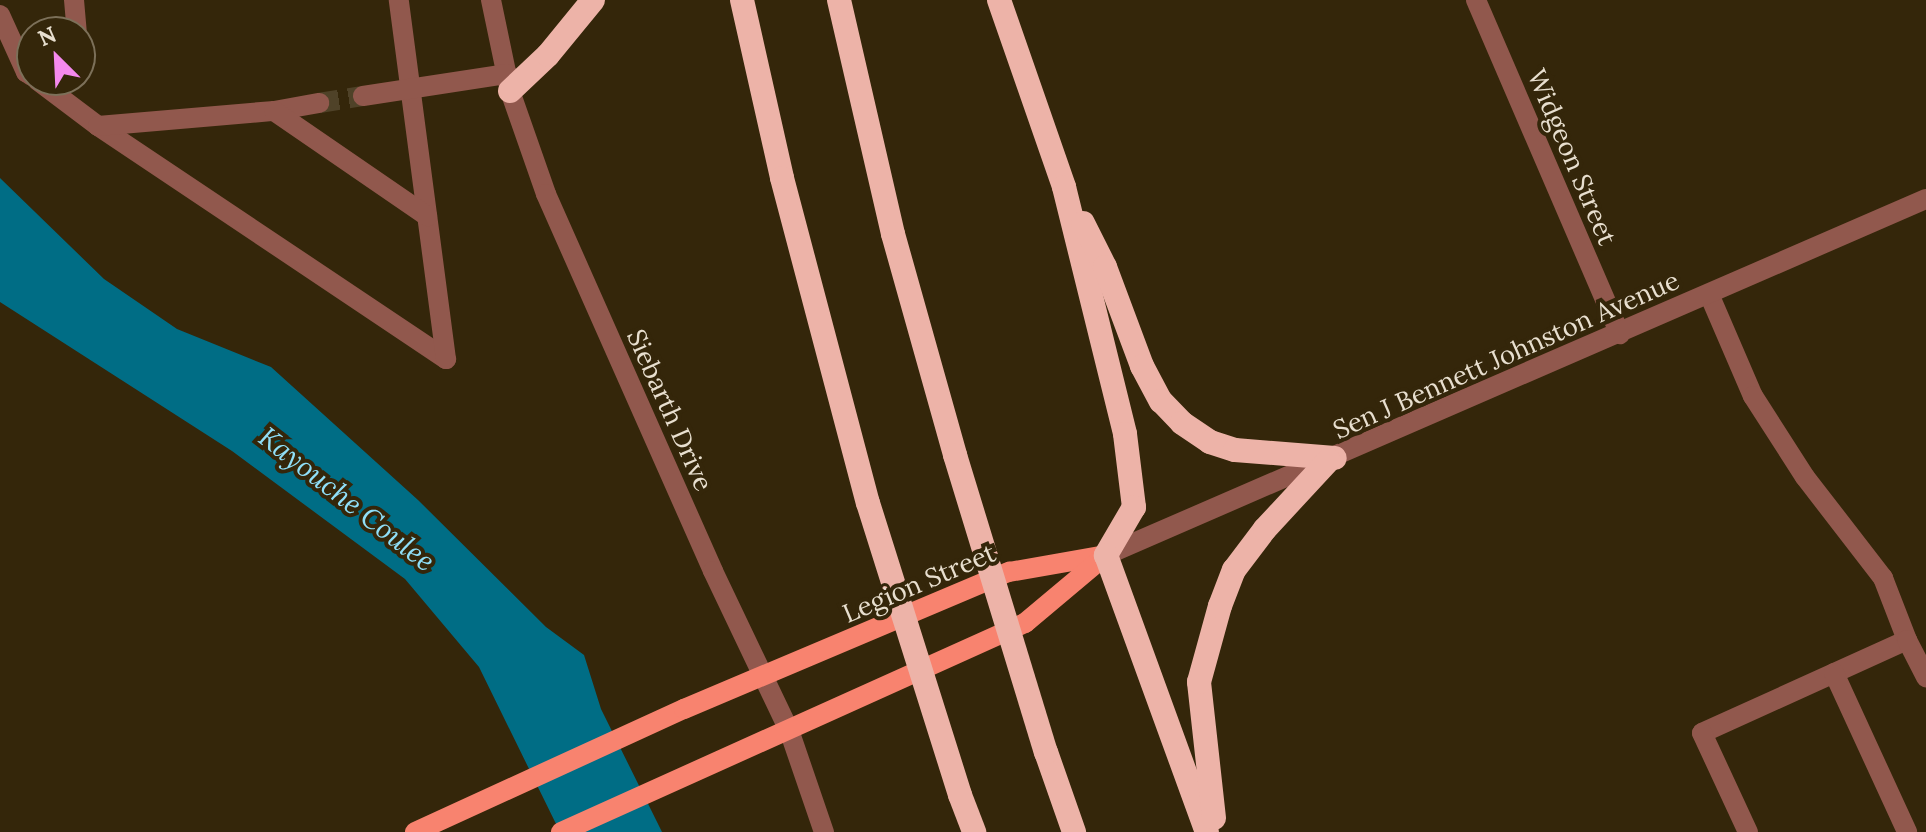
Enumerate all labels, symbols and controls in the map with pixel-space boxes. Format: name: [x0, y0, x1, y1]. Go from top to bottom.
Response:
north arrow: [16, 16, 96, 96]
text: N: [34, 20, 61, 52]
street label: Widgeon Street: [1521, 64, 1623, 250]
street label: Sen J Bennett Johnston Avenue: [1328, 264, 1684, 446]
street label: Siebarth Drive: [620, 324, 720, 496]
water label: Kayouche Coulee: [252, 420, 442, 578]
street label: Legion Street: [838, 537, 1000, 629]

